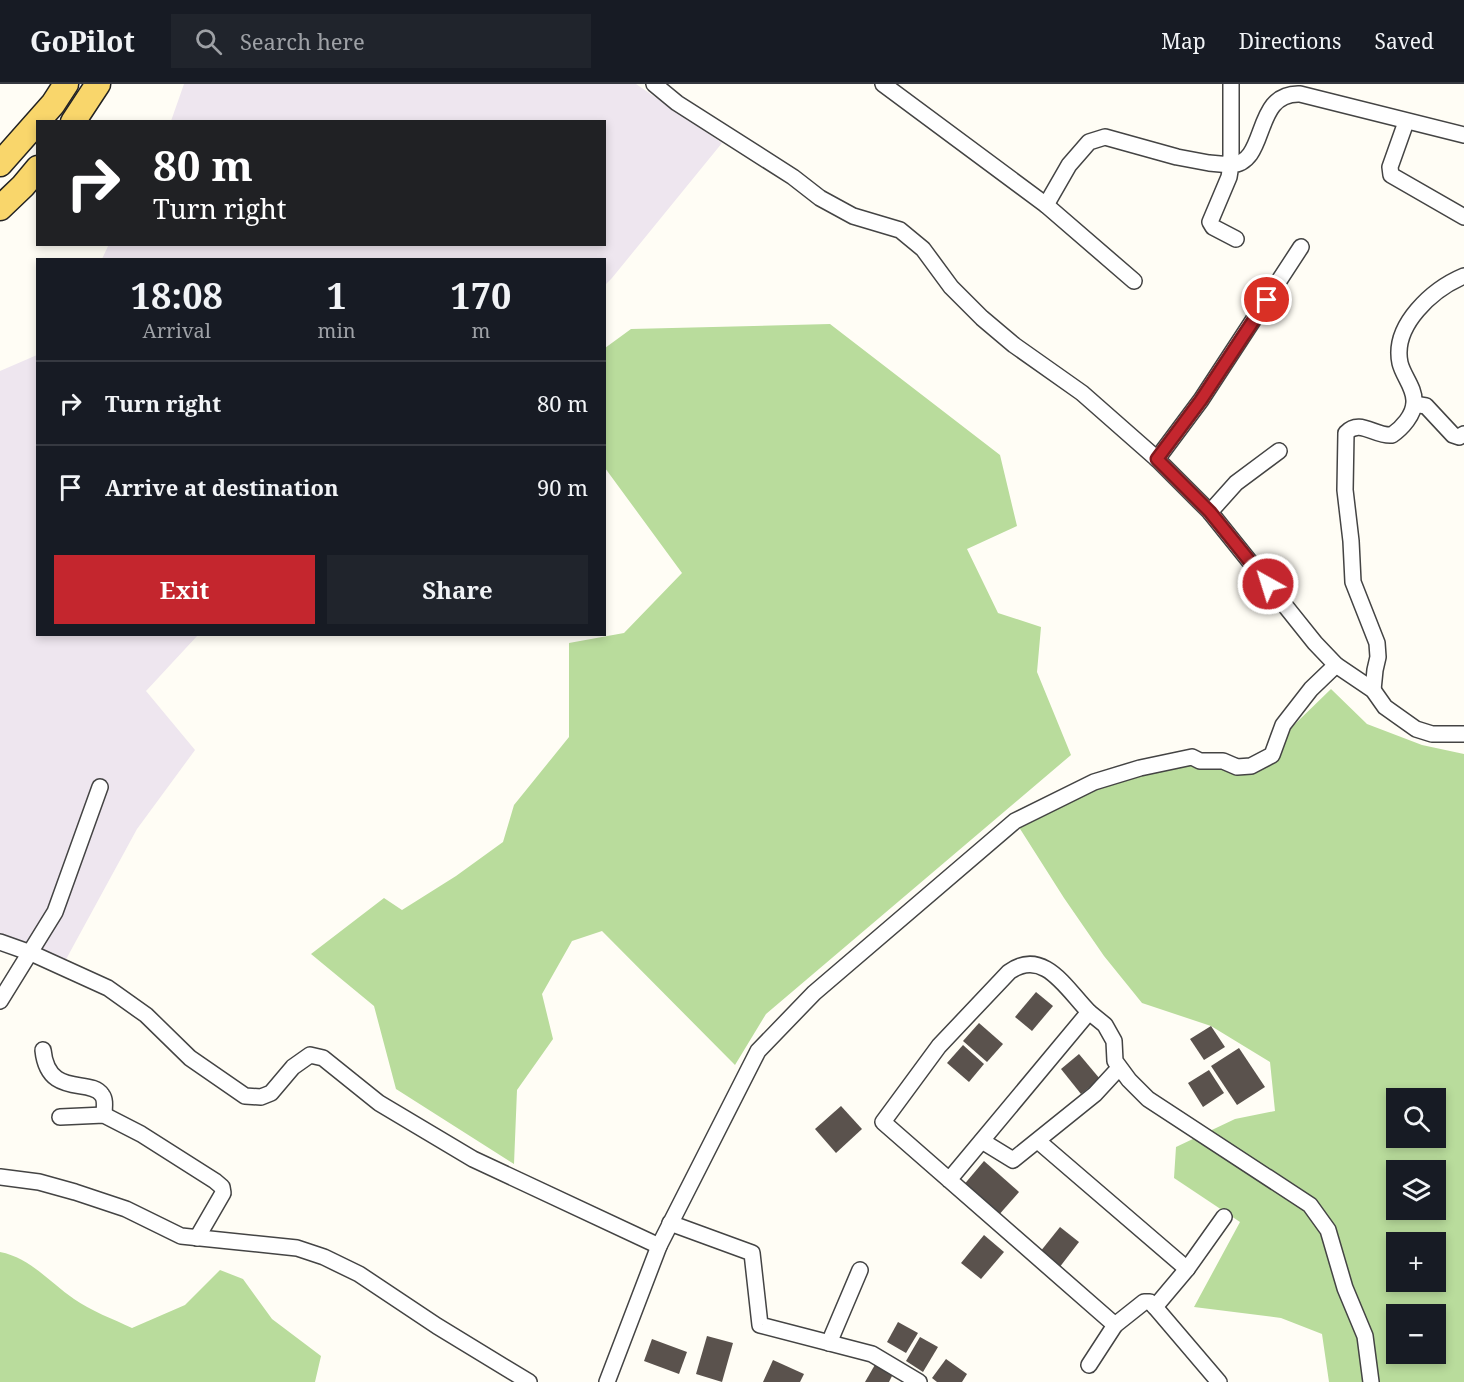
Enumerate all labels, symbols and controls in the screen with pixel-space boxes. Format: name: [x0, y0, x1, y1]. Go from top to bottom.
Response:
search box: [171, 14, 591, 68]
text: GoPilot: [30, 22, 135, 60]
icon: search: [192, 25, 225, 58]
text: Search here: [240, 26, 365, 56]
text: Map: [1161, 27, 1206, 55]
text: Directions: [1239, 27, 1341, 55]
text: Saved: [1374, 27, 1434, 55]
text: 80 m: [153, 136, 253, 193]
icon: right: [54, 144, 132, 222]
text: Turn right: [153, 190, 286, 227]
text: 18:08: [131, 271, 223, 320]
text: 1: [326, 271, 347, 320]
text: 170: [450, 271, 511, 320]
pin: [1241, 274, 1292, 325]
icon: arrive: [1250, 283, 1283, 316]
text: Arrival: [143, 317, 211, 344]
text: min: [318, 317, 356, 344]
text: m: [471, 317, 490, 344]
icon: right: [54, 387, 87, 420]
text: Turn right: [105, 388, 221, 418]
text: 80 m: [537, 388, 588, 418]
icon: arrive: [54, 471, 87, 504]
text: Arrive at destination: [105, 472, 339, 502]
text: 90 m: [537, 472, 588, 502]
position arrow: [1236, 552, 1300, 616]
button: Exit: [54, 555, 315, 624]
button: Share: [327, 555, 588, 624]
map controls: [1386, 1088, 1446, 1364]
button: search: [1386, 1088, 1446, 1148]
button: layers: [1386, 1160, 1446, 1220]
button: +: [1386, 1232, 1446, 1292]
button: −: [1386, 1304, 1446, 1364]

